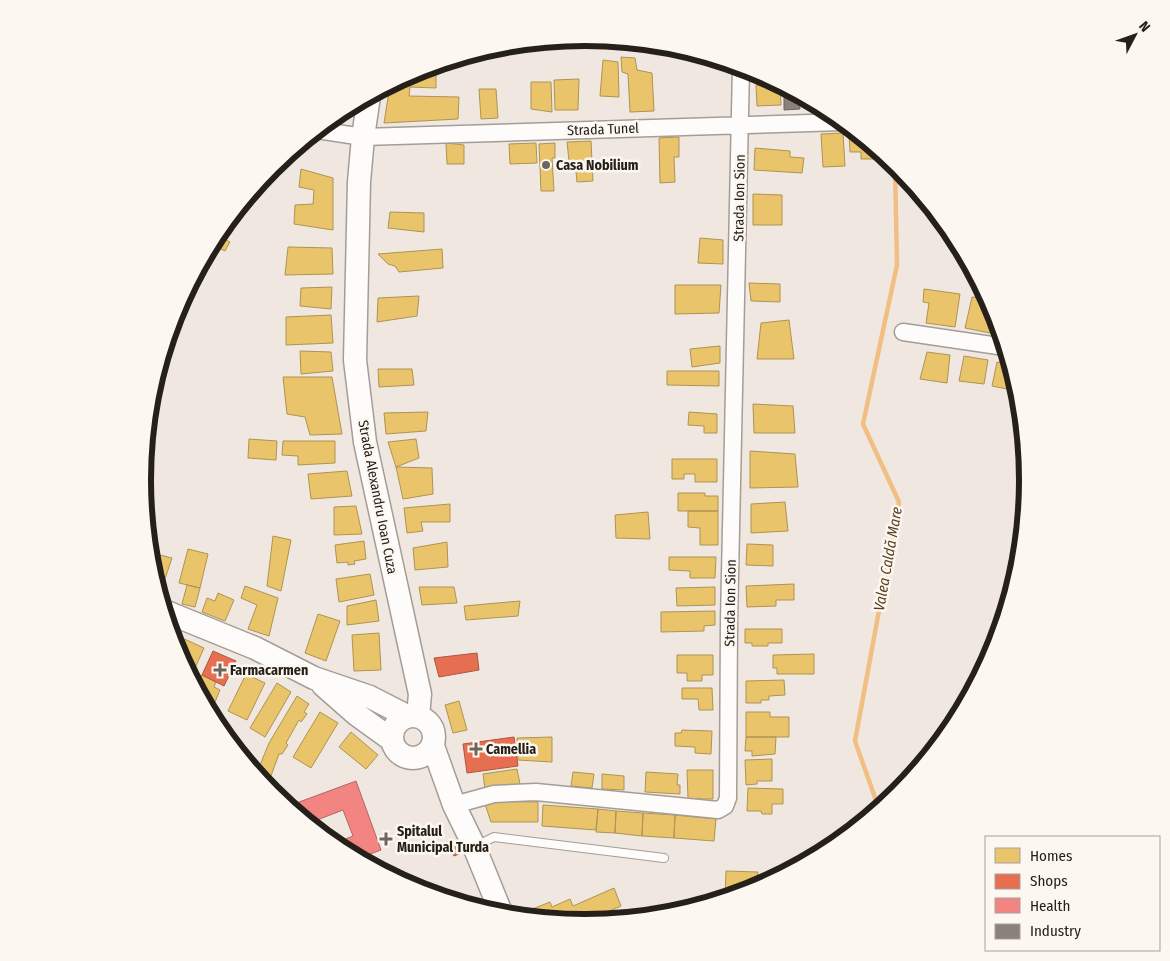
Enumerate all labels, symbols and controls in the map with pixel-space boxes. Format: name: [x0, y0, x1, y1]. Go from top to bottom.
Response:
north arrow: [1110, 10, 1160, 60]
text: N: [1135, 18, 1154, 36]
street label: Strada Tunel: [567, 120, 639, 139]
street label: Strada Ion Sion: [730, 154, 749, 242]
place label: Casa Nobilium: [556, 157, 639, 174]
marker: Casa Nobilium: [540, 159, 552, 171]
street label: Strada Alexandru Ioan Cuza: [354, 419, 401, 576]
water label: Valea Caldă Mare: [870, 505, 906, 613]
street label: Strada Ion Sion: [721, 559, 740, 647]
place label: Farmacarmen: [230, 662, 308, 679]
marker: Farmacarmen: [214, 664, 226, 676]
place label: Camellia: [486, 741, 536, 758]
marker: Camellia: [470, 743, 482, 755]
place label: Spitalul Municipal Turda: [397, 823, 489, 856]
marker: Spitalul Municipal Turda: [379, 832, 393, 846]
legend: [985, 836, 1160, 951]
text: Homes: [1030, 847, 1072, 865]
text: Shops: [1030, 872, 1068, 890]
text: Health: [1030, 897, 1070, 915]
text: Industry: [1030, 922, 1081, 940]

